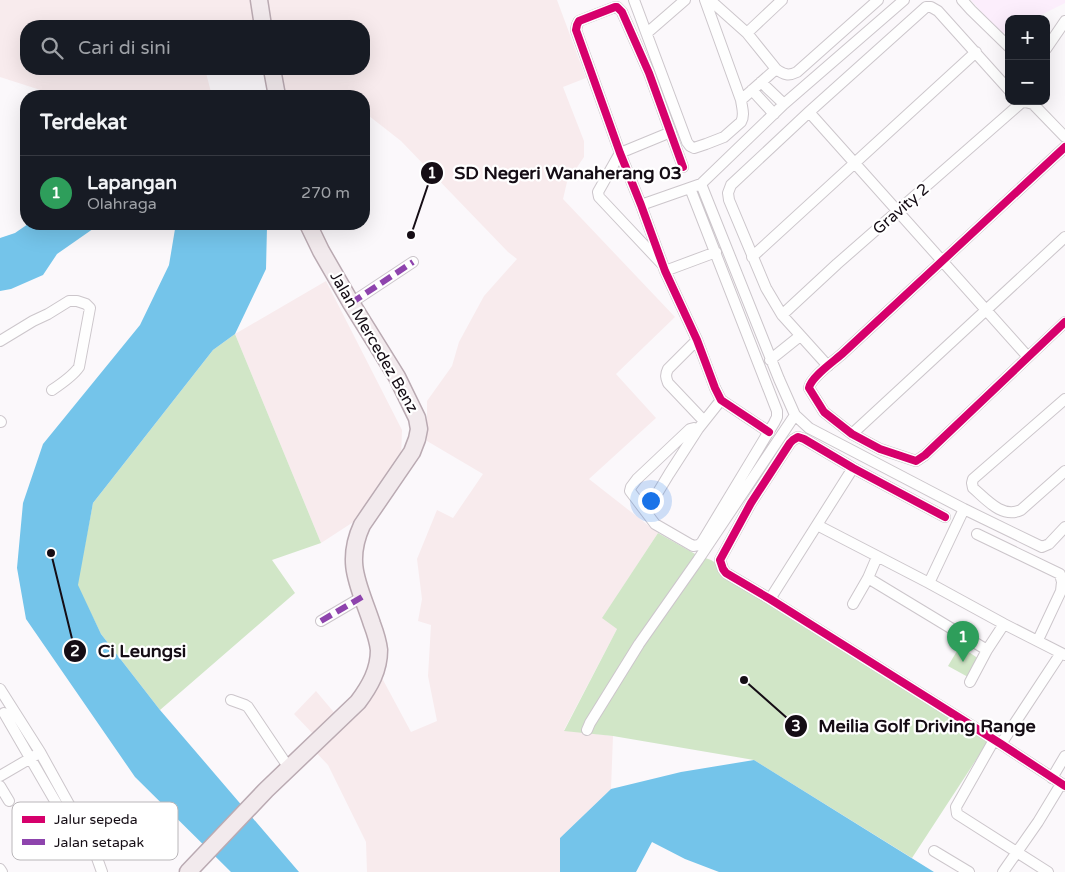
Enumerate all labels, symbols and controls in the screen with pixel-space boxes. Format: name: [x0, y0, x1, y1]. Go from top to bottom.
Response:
map controls: [1005, 15, 1050, 105]
button: +: [1005, 15, 1050, 60]
search box: [20, 20, 370, 75]
icon: search: [38, 34, 66, 62]
text: Cari di sini: [78, 37, 171, 59]
button: −: [1005, 60, 1050, 105]
text: Terdekat: [40, 110, 127, 135]
callout: SD Negeri Wanaherang 03: [419, 156, 692, 189]
text: SD Negeri Wanaherang 03: [454, 162, 682, 184]
text: 1: [427, 164, 437, 182]
text: Lapangan: [87, 172, 177, 194]
street label: Gravity 2: [869, 179, 933, 239]
text: 1: [51, 183, 61, 203]
text: 270 m: [301, 183, 350, 203]
text: Olahraga: [87, 194, 157, 214]
street label: Jalan Mercedez Benz: [325, 268, 423, 416]
your location: [638, 488, 664, 514]
pin: 1: [947, 621, 979, 662]
callout: Ci Leungsi: [63, 634, 196, 667]
text: Ci Leungsi: [98, 640, 186, 662]
text: 2: [70, 642, 80, 660]
callout: Meilia Golf Driving Range: [783, 709, 1046, 742]
text: Meilia Golf Driving Range: [818, 715, 1036, 737]
text: 3: [791, 717, 801, 735]
legend: [12, 802, 178, 860]
text: Jalur sepeda: [54, 811, 138, 828]
text: Jalan setapak: [54, 834, 144, 851]

